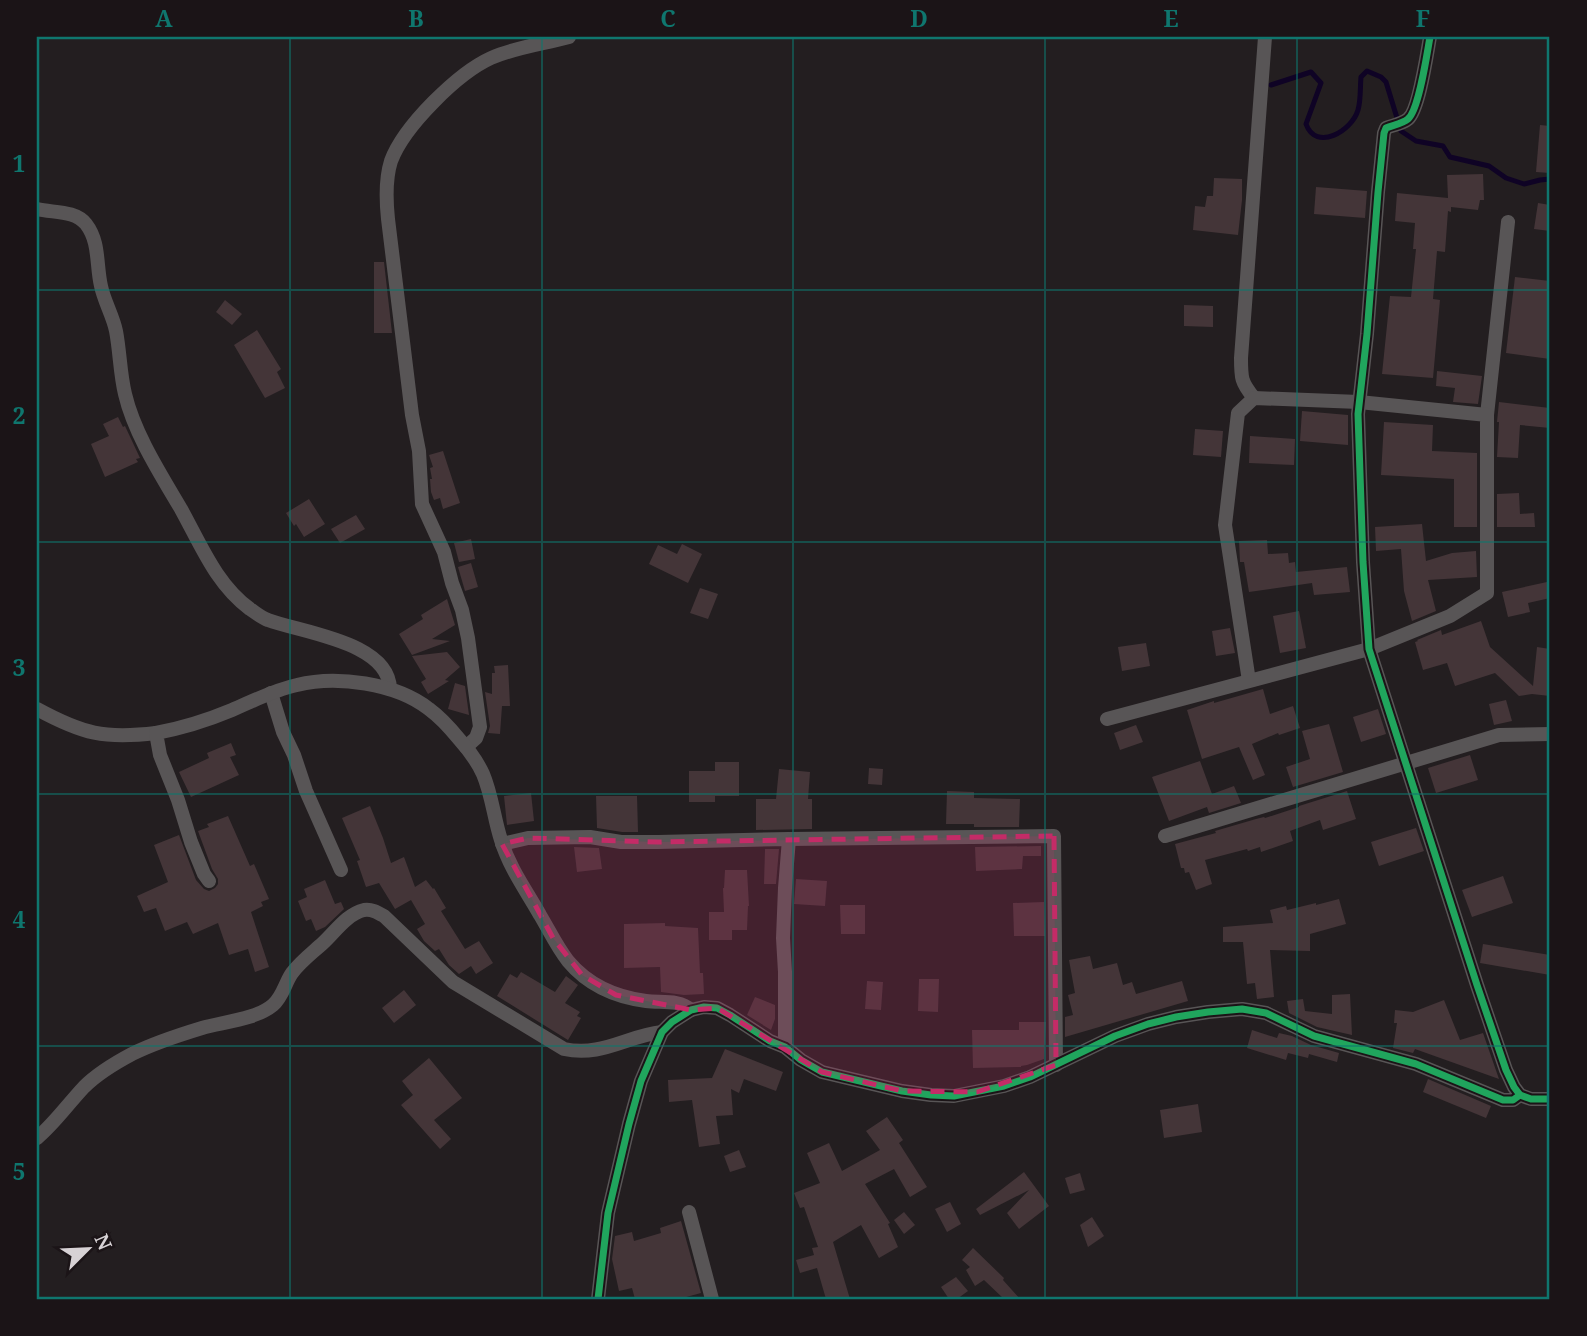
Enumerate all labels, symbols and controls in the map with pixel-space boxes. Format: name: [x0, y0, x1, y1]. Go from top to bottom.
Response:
text: A: [155, 2, 173, 34]
text: B: [408, 2, 424, 34]
text: C: [660, 2, 676, 34]
text: D: [910, 2, 928, 34]
text: E: [1163, 2, 1179, 34]
text: F: [1416, 2, 1430, 34]
text: 1: [13, 147, 26, 179]
text: 2: [13, 399, 26, 431]
text: 3: [13, 651, 26, 683]
text: 4: [13, 903, 26, 935]
text: 5: [13, 1155, 26, 1187]
north arrow: [52, 1214, 122, 1284]
text: N: [89, 1230, 118, 1254]

